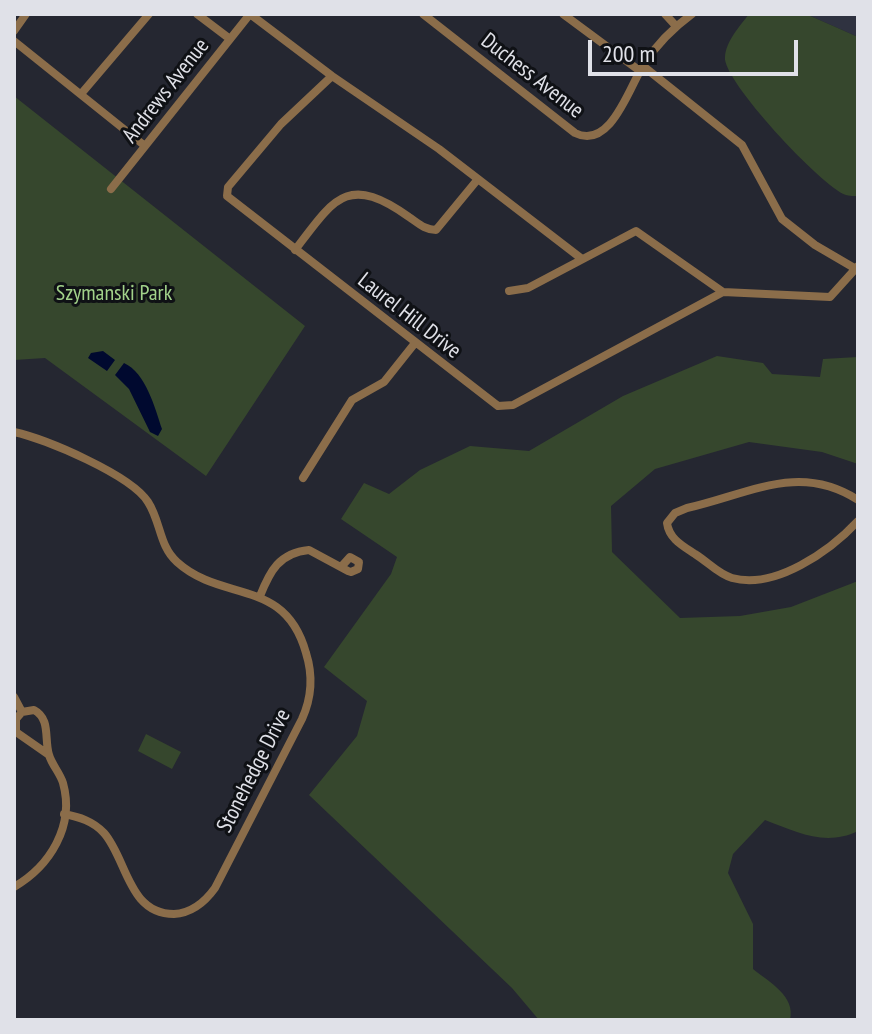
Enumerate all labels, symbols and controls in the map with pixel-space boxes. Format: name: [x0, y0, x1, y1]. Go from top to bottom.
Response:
scale bar: [592, 24, 802, 74]
street label: Duchess Avenue: [475, 28, 589, 124]
street label: Andrews Avenue: [117, 34, 215, 148]
text: 200 m: [602, 38, 655, 69]
street label: Laurel Hill Drive: [352, 268, 466, 364]
park label: Szymanski Park: [56, 281, 172, 307]
street label: Stonehedge Drive: [212, 705, 296, 837]

